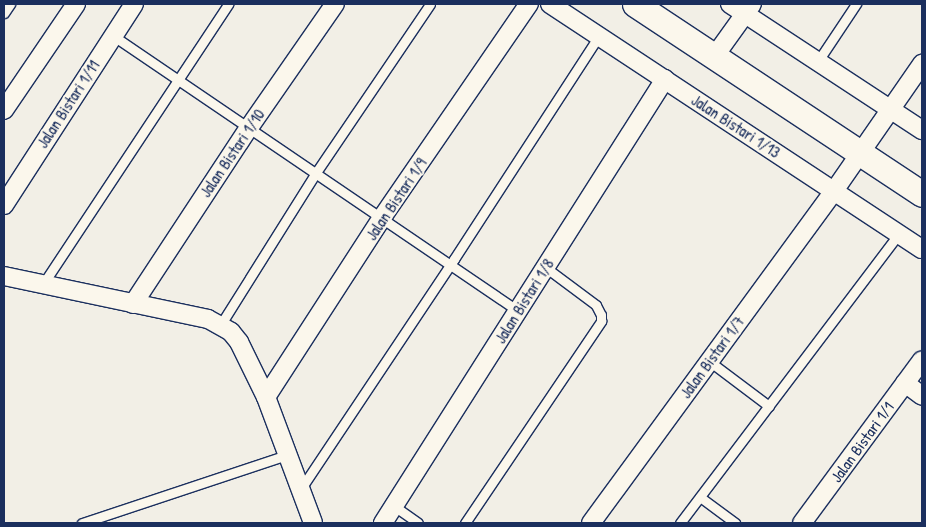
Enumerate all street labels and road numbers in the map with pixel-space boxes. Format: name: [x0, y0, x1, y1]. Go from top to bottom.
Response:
street label: Jalan Bistari 1/11: [32, 56, 104, 152]
street label: Jalan Bistari 1/13: [688, 90, 784, 162]
street label: Jalan Bistari 1/10: [195, 105, 269, 201]
street label: Jalan Bistari 1/9: [361, 154, 431, 244]
street label: Jalan Bistari 1/8: [490, 255, 558, 347]
street label: Jalan Bistari 1/7: [676, 312, 748, 402]
street label: Jalan Bistari 1/1: [826, 398, 898, 486]

